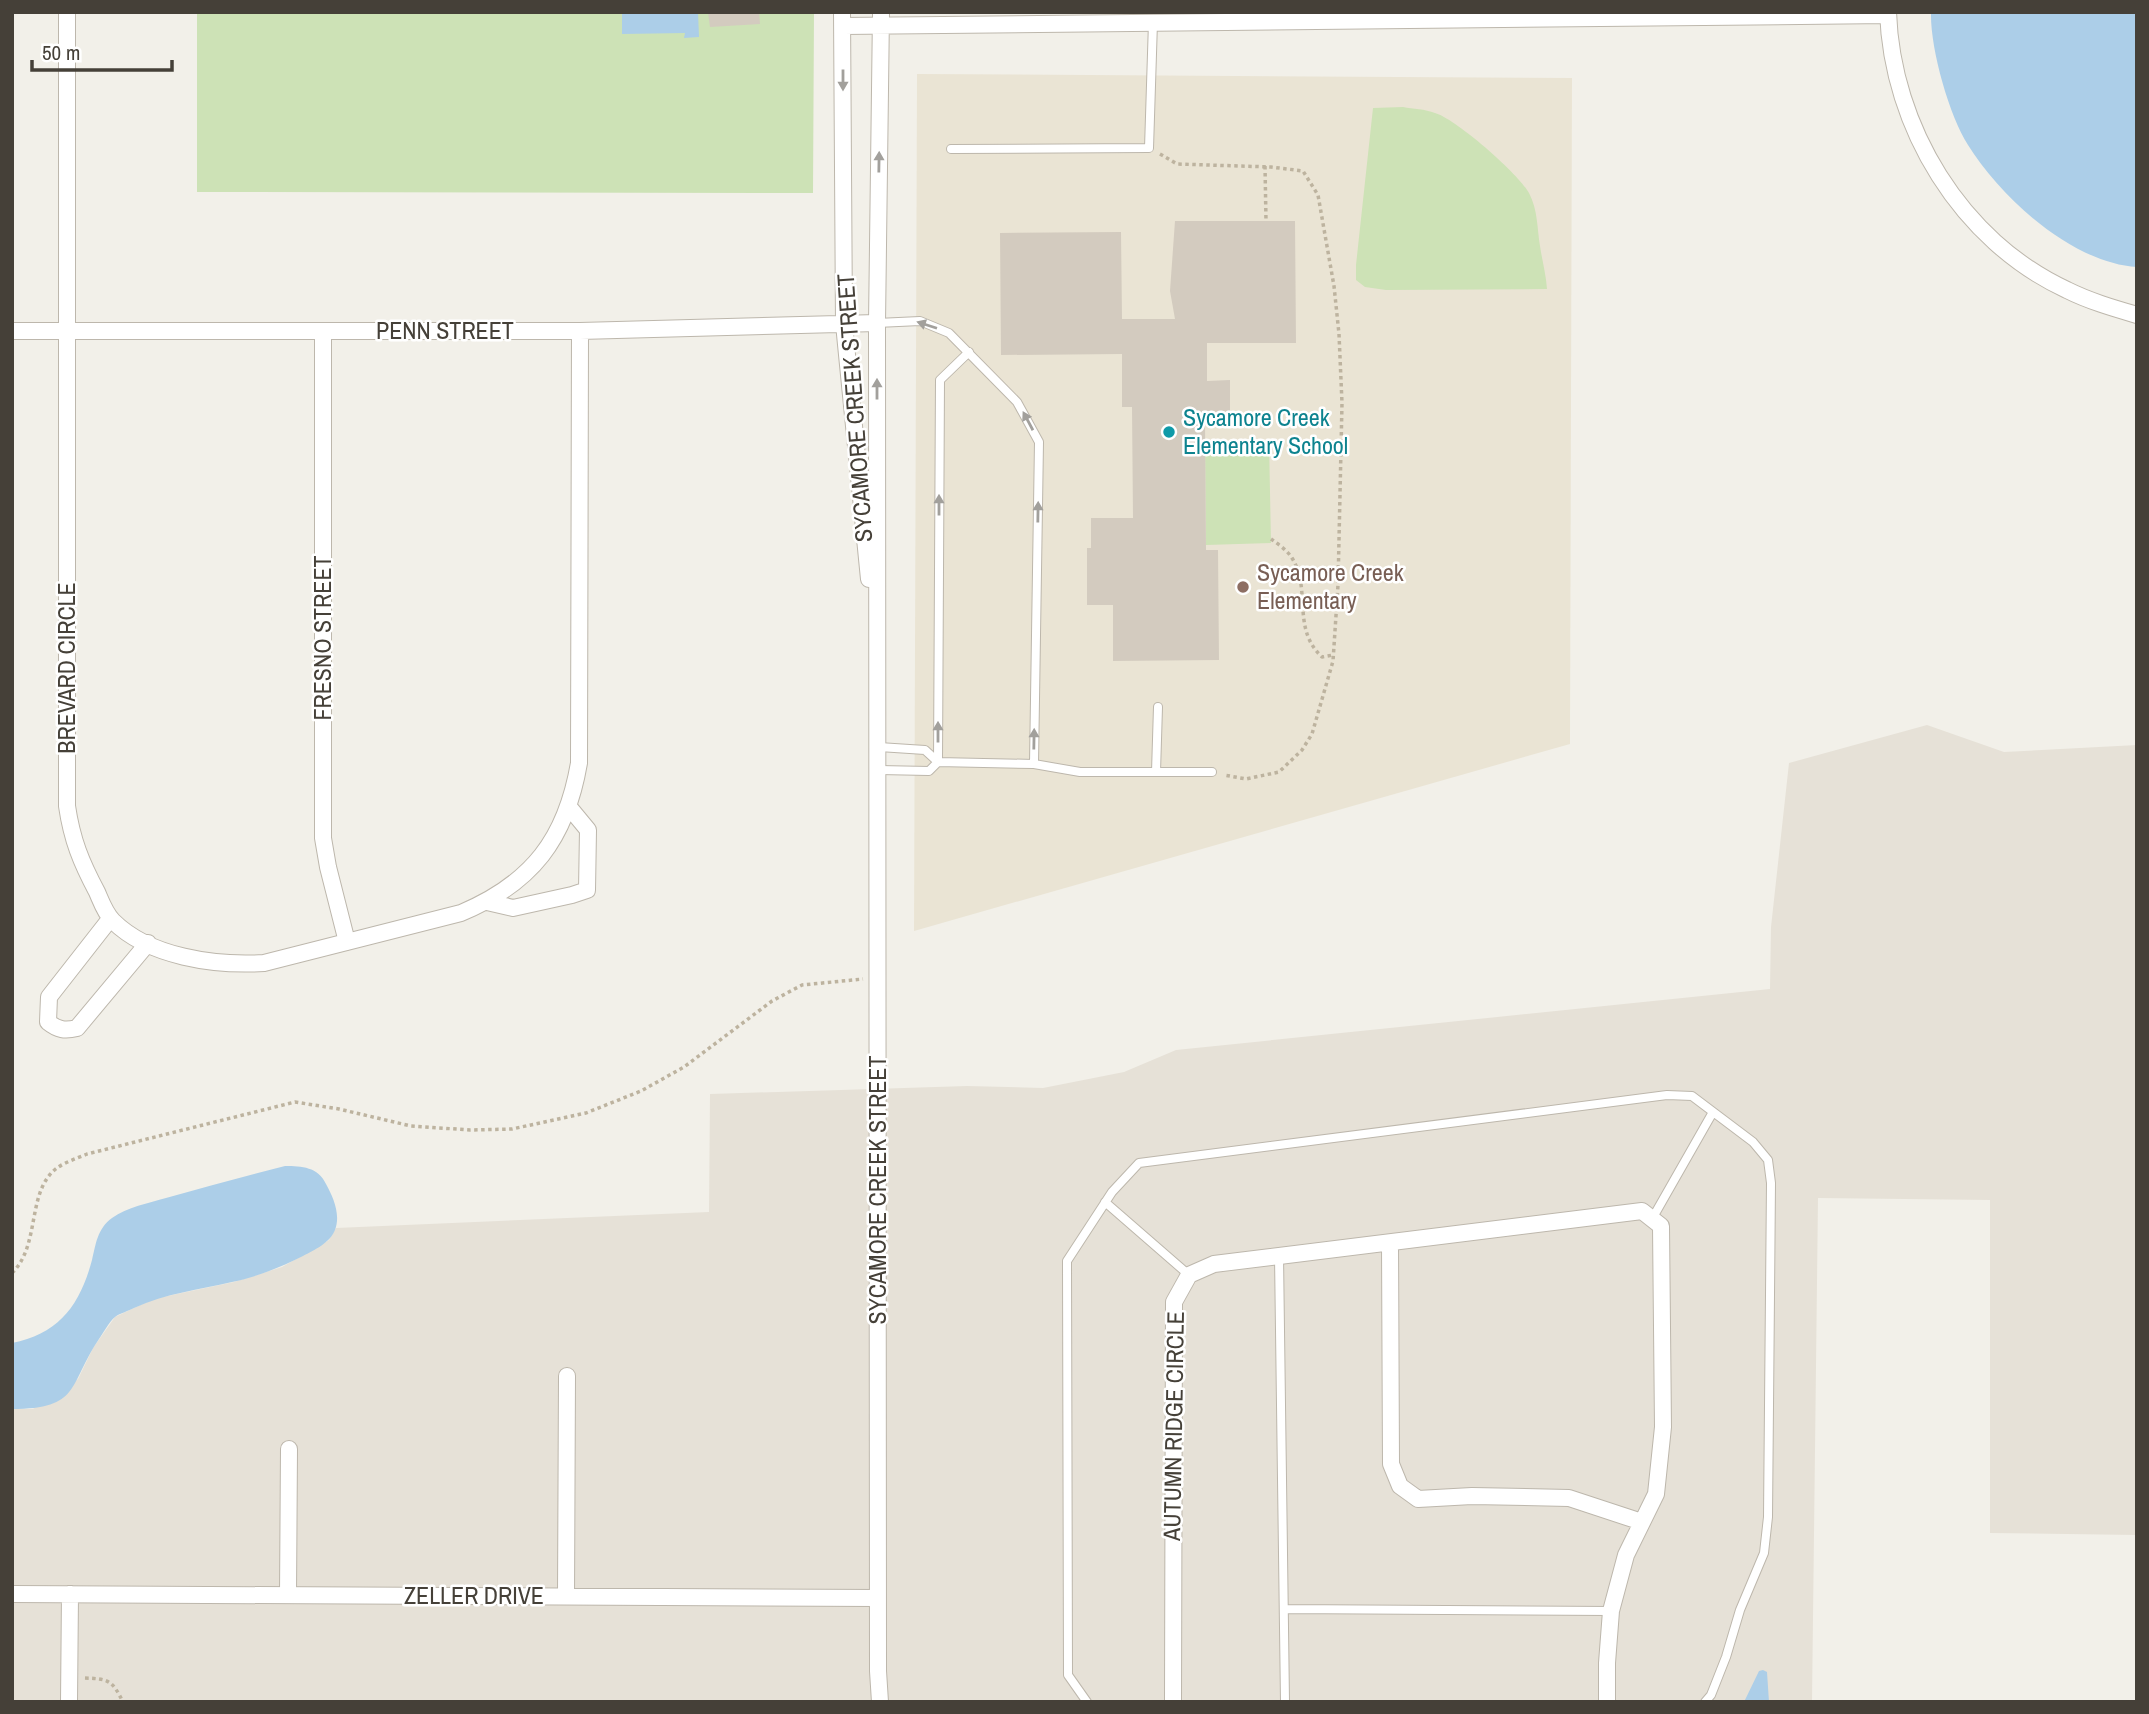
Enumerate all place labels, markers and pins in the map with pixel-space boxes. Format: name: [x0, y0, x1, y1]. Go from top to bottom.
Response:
place label: Sycamore Creek Elementary School: [1183, 401, 1348, 461]
marker: Sycamore Creek Elementary School: [1161, 424, 1177, 440]
place label: Sycamore Creek Elementary: [1257, 556, 1404, 616]
marker: Sycamore Creek Elementary: [1235, 579, 1251, 595]

